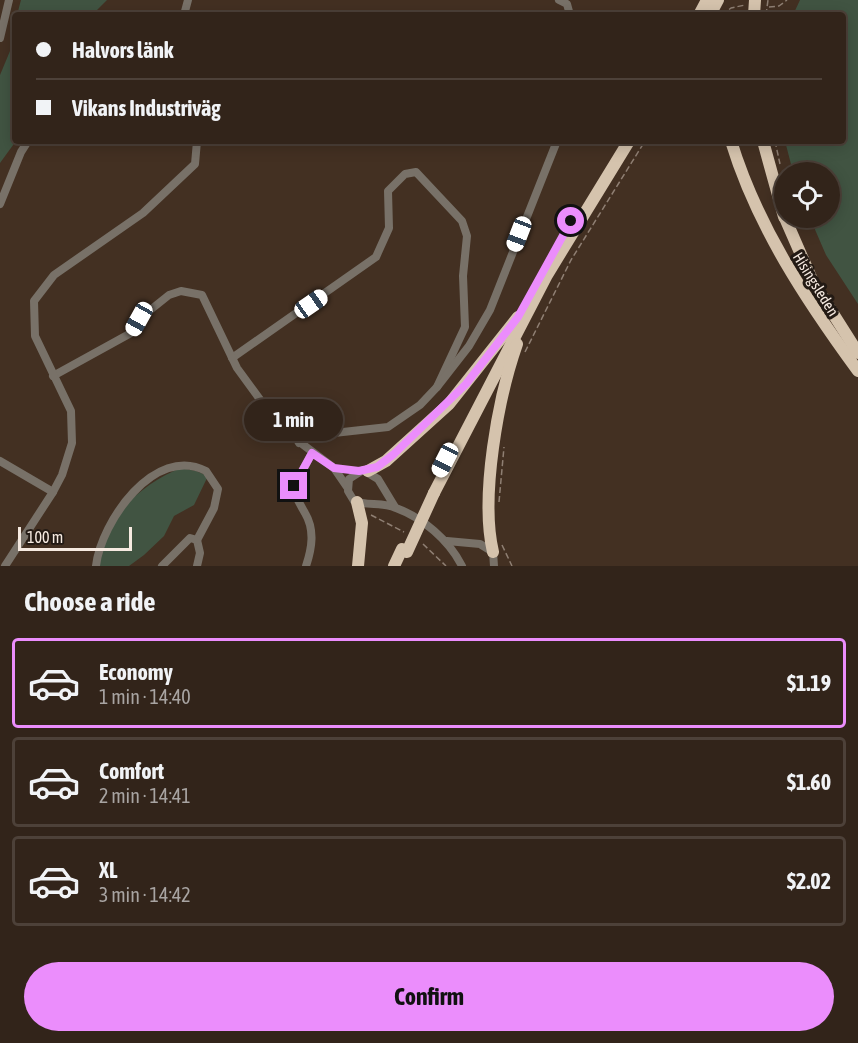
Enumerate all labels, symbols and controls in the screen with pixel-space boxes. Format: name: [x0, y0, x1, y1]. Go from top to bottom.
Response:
text: Halvors länk: [72, 37, 174, 63]
text: Vikans Industriväg: [72, 95, 221, 121]
map controls: [774, 162, 840, 228]
button: locate: [774, 162, 840, 228]
route start: [557, 207, 584, 234]
car: [504, 214, 534, 254]
street label: Hisingsleden: [790, 249, 842, 319]
car: [291, 286, 331, 322]
car: [122, 299, 156, 339]
callout: 1 min: [244, 399, 344, 441]
text: 1 min: [273, 408, 314, 431]
car: [429, 440, 461, 480]
route end: [280, 472, 307, 499]
scale bar: [18, 524, 132, 552]
text: 100 m: [27, 528, 63, 546]
text: Choose a ride: [24, 586, 156, 617]
icon: car: [27, 656, 81, 710]
text: Economy: [99, 659, 173, 685]
text: $1.19: [787, 670, 831, 696]
text: 1 min · 14:40: [99, 685, 191, 708]
icon: car: [27, 755, 81, 809]
text: Comfort: [99, 758, 164, 784]
text: $1.60: [787, 769, 831, 795]
text: 2 min · 14:41: [99, 784, 191, 807]
icon: car: [27, 854, 81, 908]
text: XL: [99, 857, 117, 883]
text: $2.02: [787, 868, 831, 894]
text: 3 min · 14:42: [99, 883, 191, 906]
button: Confirm: [24, 962, 834, 1031]

